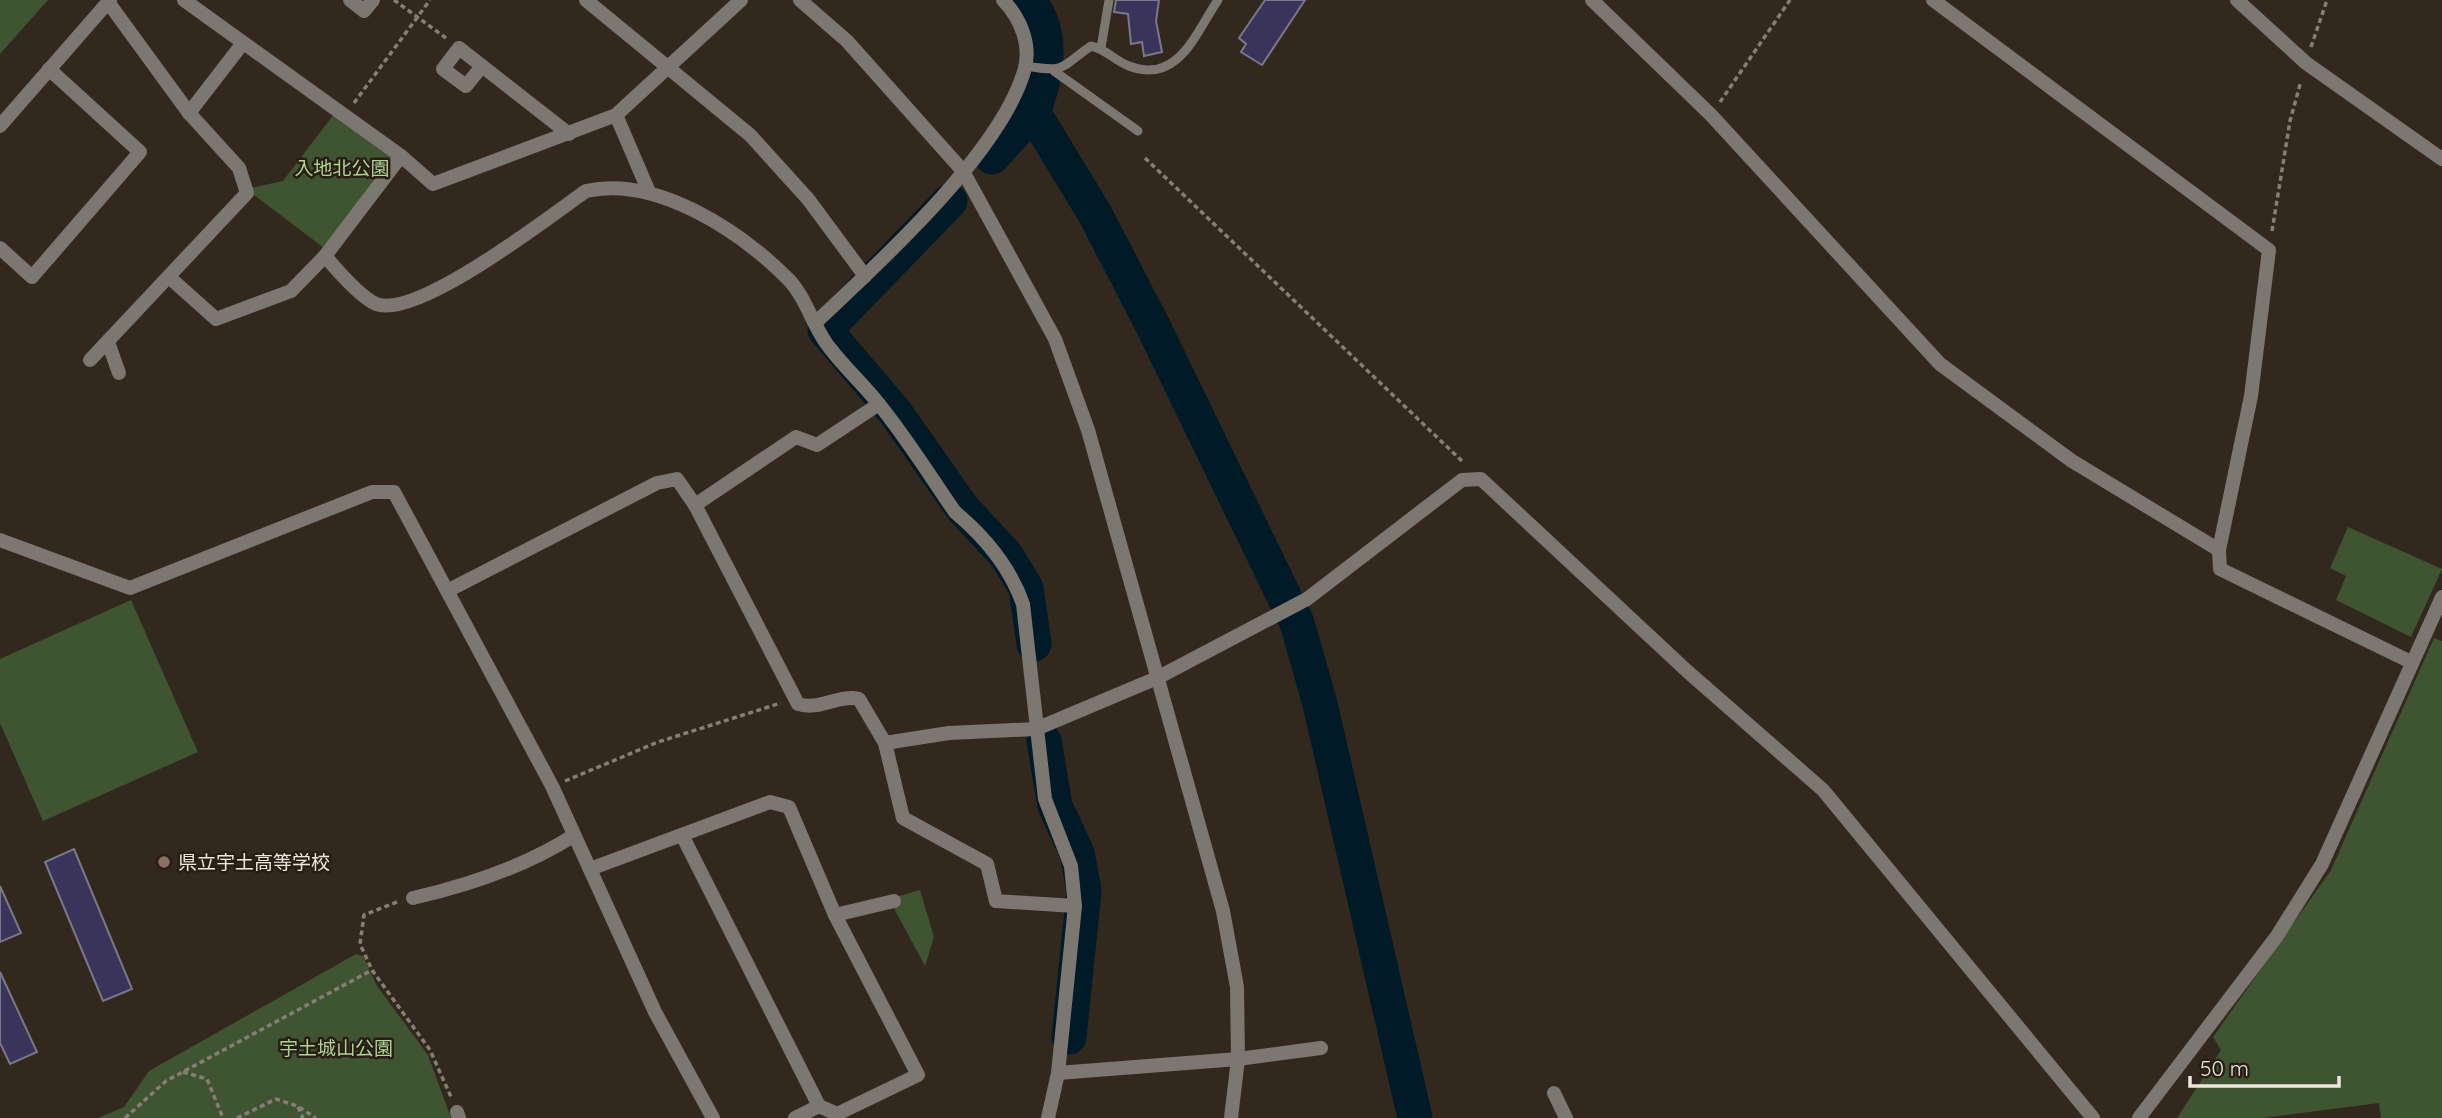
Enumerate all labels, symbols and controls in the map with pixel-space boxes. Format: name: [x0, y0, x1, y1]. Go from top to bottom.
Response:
park label: 入地北公園: [294, 156, 390, 180]
place label: 県立宇土高等学校: [178, 850, 330, 874]
marker: 県立宇土高等学校: [156, 854, 172, 870]
park label: 宇土城山公園: [279, 1036, 393, 1060]
scale bar: [2190, 1044, 2339, 1088]
text: 50 m: [2200, 1055, 2249, 1081]

